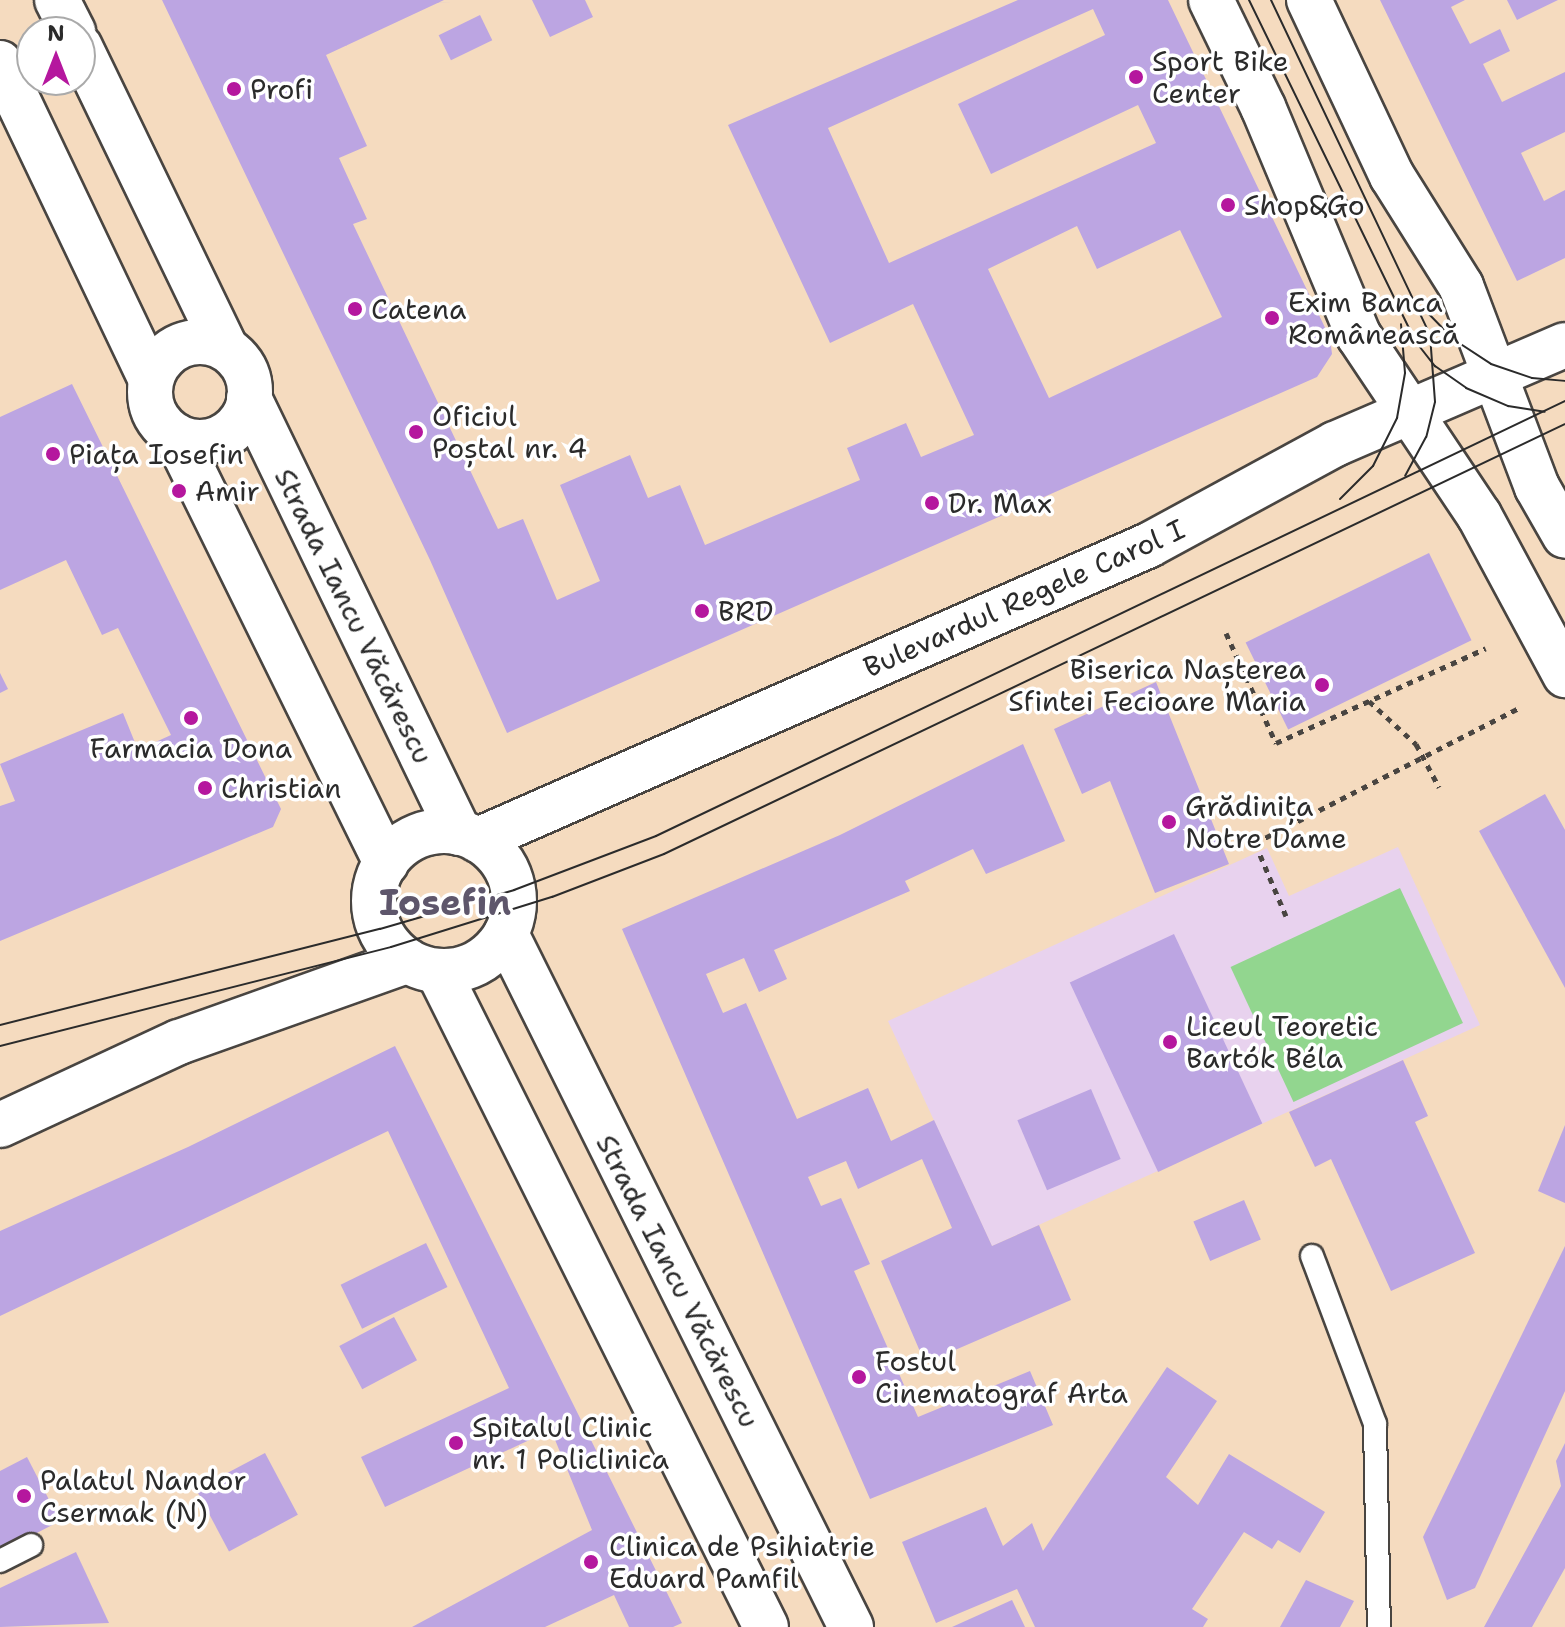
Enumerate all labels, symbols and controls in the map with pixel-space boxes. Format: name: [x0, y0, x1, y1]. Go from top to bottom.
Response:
north arrow: [16, 16, 96, 96]
text: N: [47, 19, 65, 48]
place label: Sport Bike Center: [1152, 44, 1289, 110]
marker: Sport Bike Center: [1127, 68, 1145, 86]
place label: Profi: [250, 72, 313, 106]
marker: Profi: [225, 80, 243, 98]
place label: Shop&Go: [1244, 188, 1365, 222]
marker: Shop&Go: [1219, 196, 1237, 214]
place label: Exim Banca Românească: [1288, 285, 1459, 351]
place label: Catena: [371, 292, 466, 326]
marker: Catena: [346, 300, 364, 318]
marker: Exim Banca Românească: [1263, 309, 1281, 327]
place label: Oficiul Poștal nr. 4: [432, 399, 587, 465]
marker: Oficiul Poștal nr. 4: [407, 423, 425, 441]
place label: Piața Iosefin: [69, 437, 244, 471]
marker: Piața Iosefin: [44, 445, 62, 463]
street label: Strada Iancu Văcărescu: [268, 463, 440, 769]
place label: Amir: [195, 474, 260, 508]
marker: Amir: [170, 482, 188, 500]
place label: Dr. Max: [948, 486, 1052, 520]
marker: Dr. Max: [923, 494, 941, 512]
street label: Bulevardul Regele Carol I: [858, 512, 1190, 684]
place label: BRD: [718, 594, 774, 628]
marker: BRD: [693, 602, 711, 620]
place label: Biserica Nașterea Sfintei Fecioare Maria: [1008, 652, 1306, 718]
marker: Biserica Nașterea Sfintei Fecioare Maria: [1313, 676, 1331, 694]
marker: Farmacia Dona: [182, 709, 200, 727]
place label: Farmacia Dona: [90, 731, 292, 765]
place label: Christian: [221, 771, 341, 805]
marker: Christian: [196, 779, 214, 797]
place label: Grădinița Notre Dame: [1185, 789, 1347, 855]
marker: Grădinița Notre Dame: [1160, 813, 1178, 831]
district label: Iosefin: [379, 881, 511, 925]
place label: Liceul Teoretic Bartók Béla: [1186, 1009, 1378, 1075]
marker: Liceul Teoretic Bartók Béla: [1161, 1033, 1179, 1051]
street label: Strada Iancu Văcărescu: [589, 1129, 767, 1433]
place label: Fostul Cinematograf Arta: [875, 1344, 1128, 1410]
marker: Fostul Cinematograf Arta: [850, 1368, 868, 1386]
place label: Spitalul Clinic nr. 1 Policlinica: [472, 1410, 669, 1476]
marker: Spitalul Clinic nr. 1 Policlinica: [447, 1434, 465, 1452]
place label: Palatul Nandor Csermak (N): [40, 1463, 246, 1529]
marker: Palatul Nandor Csermak (N): [15, 1487, 33, 1505]
place label: Clinica de Psihiatrie Eduard Pamfil: [609, 1529, 875, 1595]
marker: Clinica de Psihiatrie Eduard Pamfil: [580, 1551, 602, 1573]

